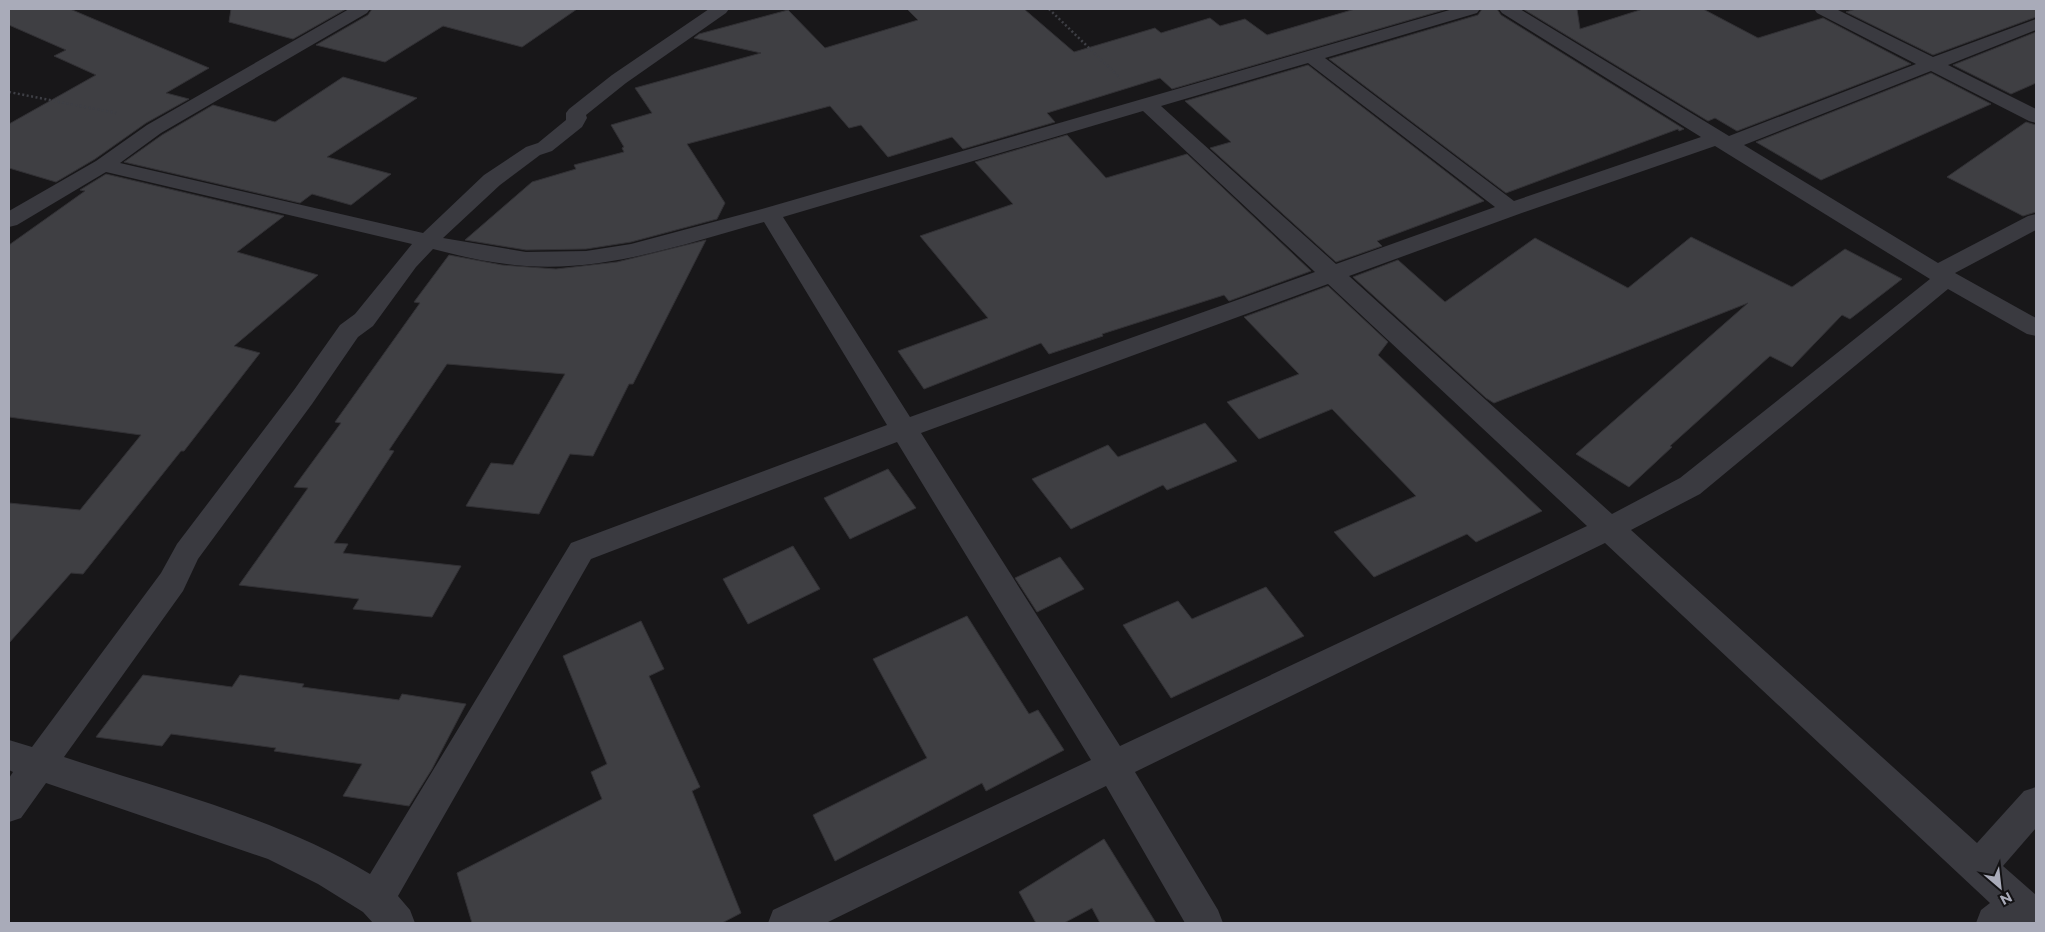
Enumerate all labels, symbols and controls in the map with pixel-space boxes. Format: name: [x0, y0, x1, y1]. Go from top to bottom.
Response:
north arrow: [1975, 862, 2025, 912]
text: N: [1997, 888, 2015, 909]

